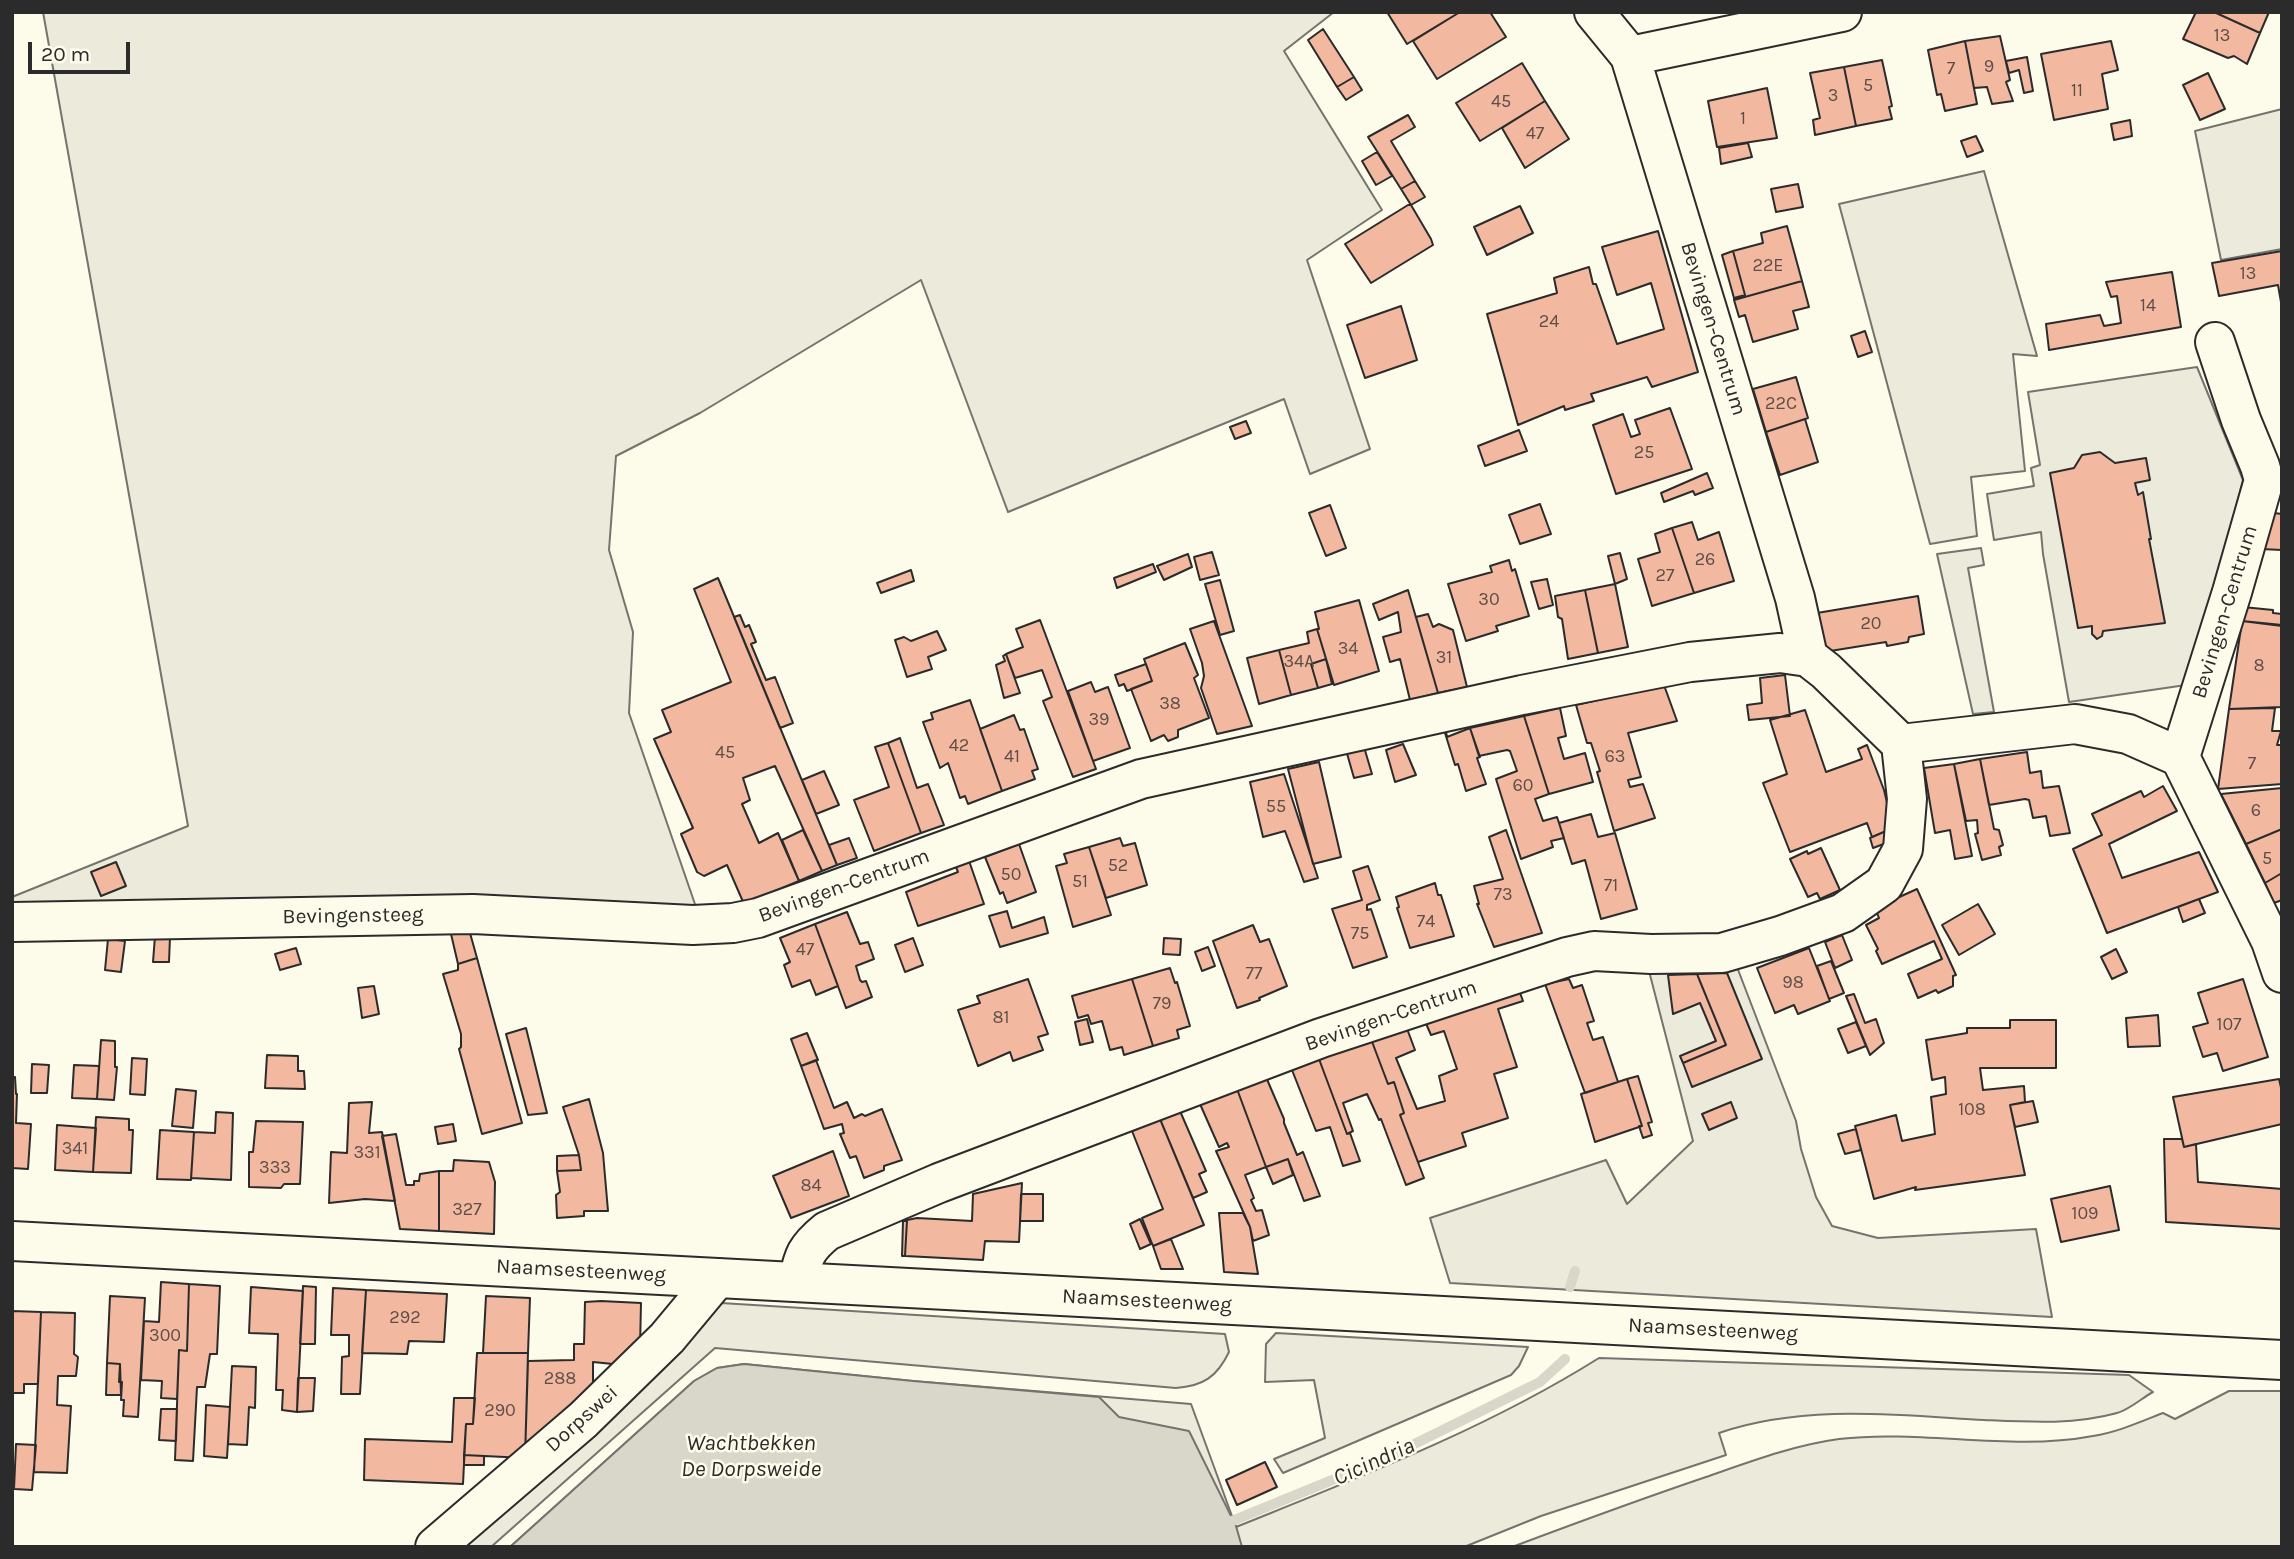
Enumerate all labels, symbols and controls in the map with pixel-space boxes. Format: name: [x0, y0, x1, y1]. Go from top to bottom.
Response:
house number: 13: [2214, 25, 2230, 47]
scale bar: [32, 28, 133, 72]
text: 20 m: [41, 42, 90, 66]
house number: 9: [1984, 56, 1994, 78]
house number: 7: [1947, 58, 1955, 80]
house number: 5: [1863, 75, 1873, 97]
house number: 11: [2071, 80, 2083, 102]
house number: 3: [1828, 85, 1838, 107]
house number: 45: [1491, 91, 1511, 113]
house number: 1: [1740, 108, 1746, 130]
house number: 47: [1526, 123, 1544, 145]
street label: Bevingen-Centrum: [1675, 239, 1751, 419]
house number: 22E: [1753, 255, 1783, 277]
house number: 13: [2240, 263, 2256, 285]
house number: 14: [2140, 295, 2156, 317]
house number: 24: [1539, 311, 1559, 333]
house number: 22C: [1765, 393, 1797, 415]
house number: 25: [1634, 442, 1654, 464]
street label: Bevingen-Centrum: [2187, 522, 2263, 702]
house number: 26: [1695, 549, 1715, 571]
house number: 27: [1656, 565, 1674, 587]
house number: 30: [1478, 589, 1500, 611]
house number: 20: [1860, 613, 1882, 635]
house number: 34: [1338, 638, 1358, 660]
house number: 31: [1436, 647, 1452, 669]
house number: 34A: [1283, 651, 1315, 673]
house number: 8: [2253, 655, 2265, 677]
house number: 38: [1159, 693, 1181, 715]
house number: 39: [1088, 709, 1110, 731]
house number: 42: [949, 735, 969, 757]
house number: 45: [715, 742, 735, 764]
house number: 41: [1004, 746, 1020, 768]
house number: 63: [1605, 746, 1625, 768]
house number: 7: [2248, 753, 2256, 775]
house number: 60: [1513, 775, 1533, 797]
house number: 55: [1266, 796, 1286, 818]
house number: 6: [2251, 800, 2261, 822]
street label: Bevingen-Centrum: [755, 843, 933, 929]
house number: 5: [2262, 848, 2272, 870]
house number: 52: [1108, 855, 1128, 877]
house number: 50: [1001, 864, 1021, 886]
house number: 51: [1072, 871, 1088, 893]
house number: 71: [1604, 875, 1618, 897]
house number: 73: [1493, 884, 1513, 906]
street label: Bevingensteeg: [282, 902, 424, 930]
house number: 74: [1417, 911, 1435, 933]
house number: 75: [1351, 923, 1369, 945]
house number: 47: [796, 939, 814, 961]
house number: 77: [1246, 963, 1262, 985]
house number: 98: [1782, 972, 1804, 994]
street label: Bevingen-Centrum: [1302, 975, 1480, 1057]
house number: 79: [1153, 993, 1171, 1015]
house number: 81: [992, 1007, 1010, 1029]
house number: 107: [2216, 1014, 2242, 1036]
house number: 108: [1958, 1099, 1986, 1121]
house number: 341: [62, 1138, 88, 1160]
house number: 331: [353, 1142, 381, 1164]
house number: 333: [259, 1157, 291, 1179]
house number: 84: [800, 1175, 822, 1197]
house number: 327: [452, 1199, 482, 1221]
house number: 109: [2071, 1203, 2099, 1225]
street label: Naamsesteenweg: [495, 1254, 667, 1288]
street label: Naamsesteenweg: [1061, 1284, 1233, 1318]
house number: 292: [389, 1307, 421, 1329]
street label: Naamsesteenweg: [1627, 1313, 1799, 1347]
house number: 300: [149, 1325, 181, 1347]
house number: 288: [544, 1368, 576, 1390]
street label: Dorpswei: [541, 1380, 623, 1458]
house number: 290: [484, 1400, 516, 1422]
water label: Wachtbekken De Dorpsweide: [681, 1429, 821, 1483]
water label: Cicindria: [1329, 1432, 1419, 1492]

